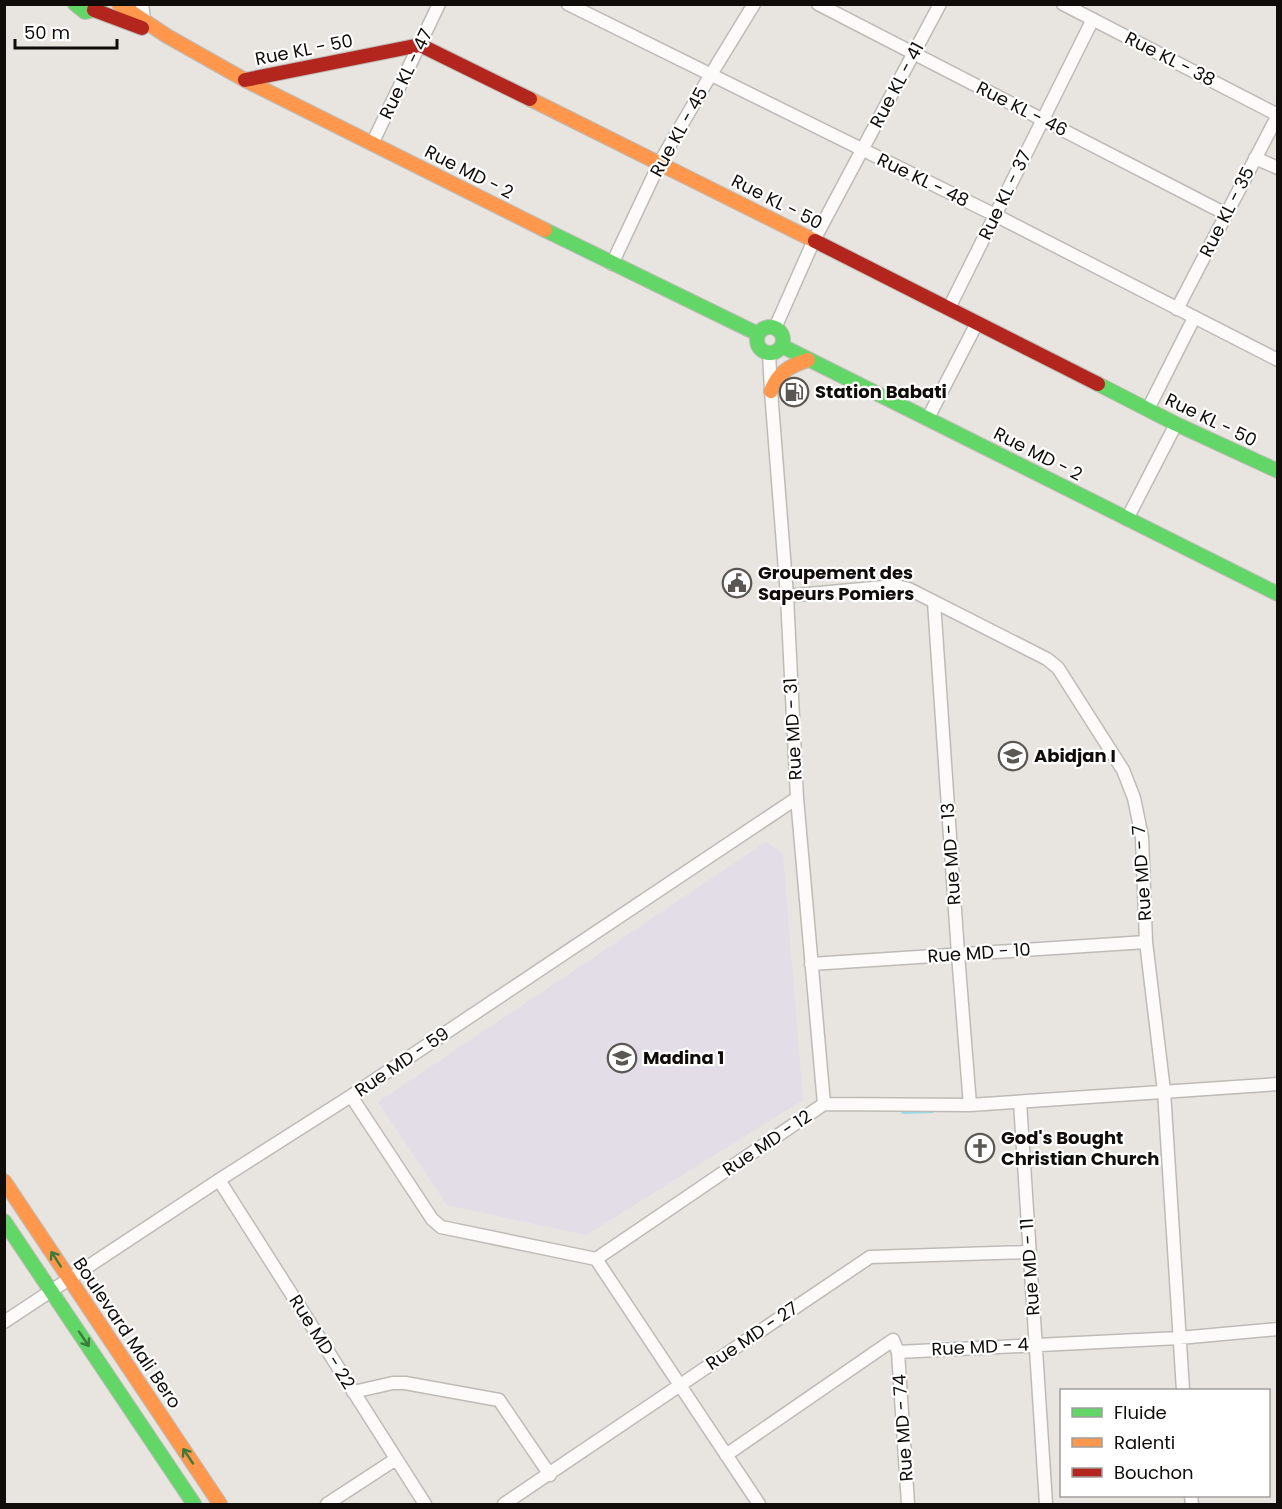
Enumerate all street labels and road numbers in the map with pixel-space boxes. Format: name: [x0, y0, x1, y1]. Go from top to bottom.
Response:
street label: Rue KL - 47: [373, 24, 438, 123]
street label: Rue KL - 38: [1121, 25, 1220, 92]
street label: Rue KL - 50: [253, 28, 355, 71]
street label: Rue KL - 41: [864, 38, 930, 132]
street label: Rue KL - 46: [972, 75, 1072, 142]
street label: Rue KL - 45: [644, 82, 714, 181]
street label: Rue MD - 2: [421, 139, 518, 205]
street label: Rue KL - 37: [972, 146, 1037, 244]
street label: Rue KL - 48: [873, 147, 973, 213]
street label: Rue KL - 35: [1193, 162, 1260, 261]
street label: Rue KL - 50: [727, 168, 827, 235]
street label: Rue KL - 50: [1161, 387, 1261, 453]
street label: Rue MD - 2: [990, 421, 1087, 487]
street label: Rue MD - 31: [777, 677, 808, 781]
street label: Rue MD - 13: [934, 802, 967, 906]
street label: Rue MD - 7: [1126, 824, 1157, 922]
street label: Rue MD - 10: [927, 936, 1031, 969]
street label: Rue MD - 59: [350, 1021, 454, 1102]
street label: Rue MD - 12: [717, 1104, 816, 1182]
street label: Rue MD - 11: [1014, 1217, 1045, 1317]
street label: Boulevard Mali Bero: [67, 1252, 187, 1413]
street label: Rue MD - 22: [284, 1290, 361, 1394]
street label: Rue MD - 27: [701, 1295, 803, 1376]
street label: Rue MD - 4: [931, 1331, 1029, 1362]
street label: Rue MD - 74: [886, 1374, 919, 1482]

